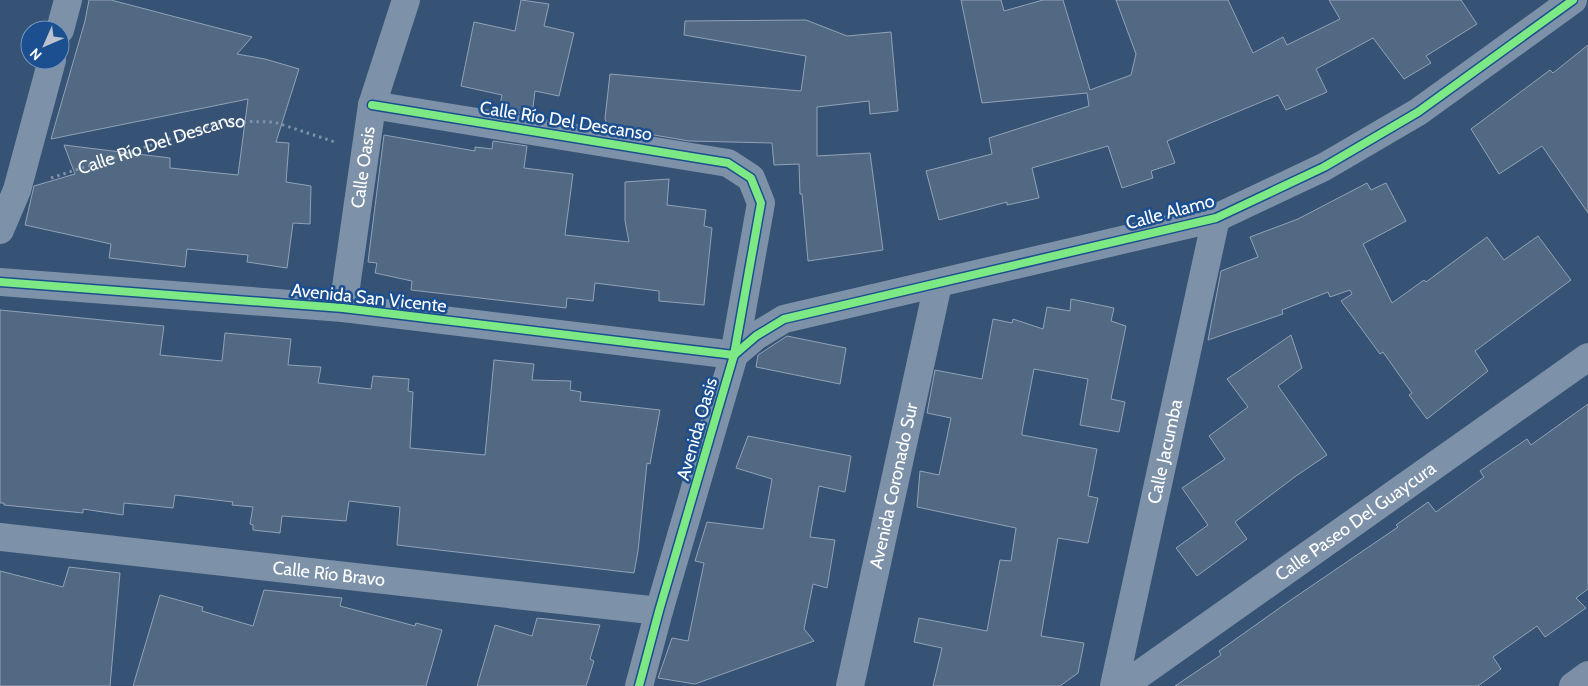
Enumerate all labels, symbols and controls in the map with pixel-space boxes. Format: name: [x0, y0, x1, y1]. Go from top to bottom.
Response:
north arrow: [20, 20, 70, 70]
text: N: [26, 44, 46, 64]
street label: Calle Río Del Descanso: [478, 97, 654, 146]
street label: Calle Río Del Descanso: [75, 110, 245, 179]
street label: Calle Oasis: [346, 125, 380, 210]
street label: Calle Alamo: [1123, 190, 1217, 234]
street label: Avenida San Vicente: [290, 279, 448, 317]
street label: Avenida Oasis: [672, 375, 722, 483]
street label: Calle Jacumba: [1143, 397, 1187, 506]
street label: Avenida Coronado Sur: [865, 400, 923, 571]
street label: Calle Paseo Del Guaycura: [1271, 457, 1441, 586]
street label: Calle Río Bravo: [272, 557, 386, 591]

